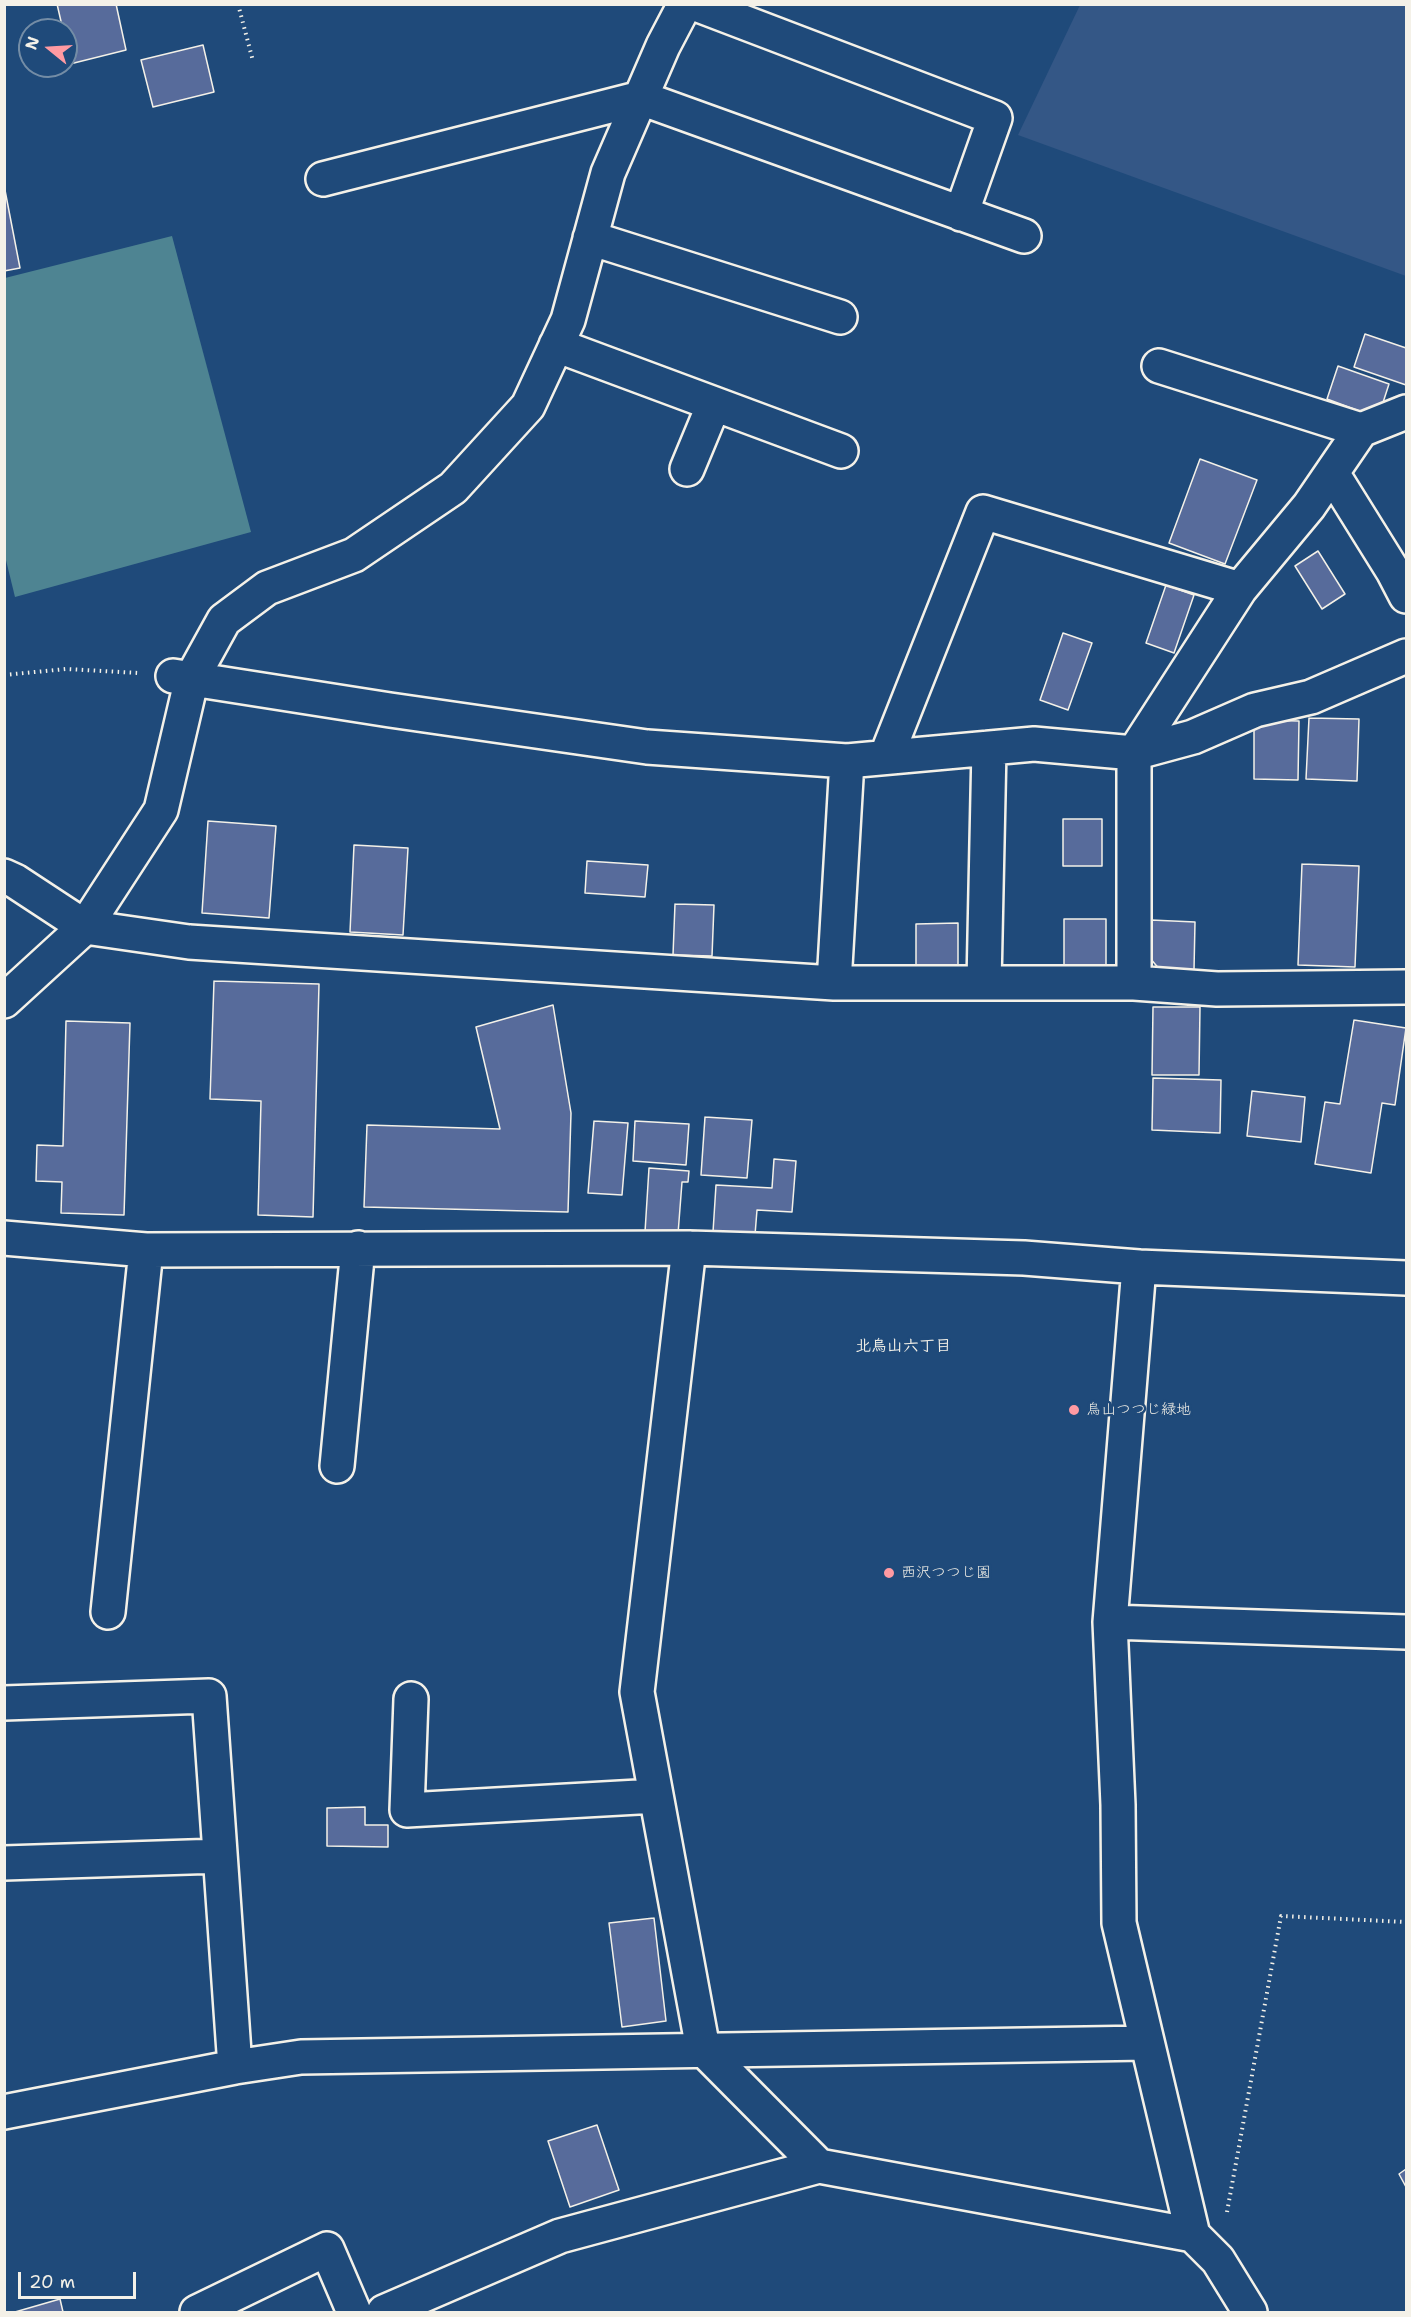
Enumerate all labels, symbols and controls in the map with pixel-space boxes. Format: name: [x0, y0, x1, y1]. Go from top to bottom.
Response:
north arrow: [18, 18, 78, 78]
text: N: [20, 34, 44, 52]
district label: 北烏山六丁目: [855, 1337, 951, 1357]
place label: 烏山つつじ緑地: [1086, 1401, 1191, 1419]
marker: 烏山つつじ緑地: [1067, 1403, 1081, 1417]
place label: 西沢つつじ園: [901, 1564, 991, 1582]
marker: 西沢つつじ園: [882, 1566, 896, 1580]
scale bar: [21, 2260, 140, 2298]
text: 20 m: [29, 2270, 75, 2294]

